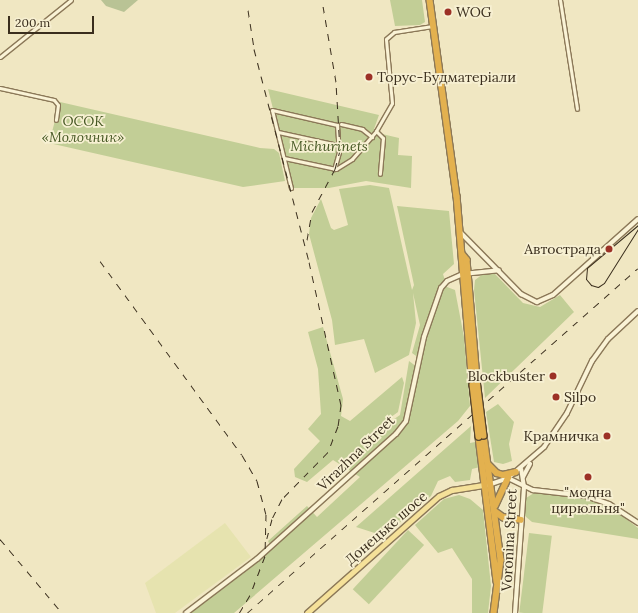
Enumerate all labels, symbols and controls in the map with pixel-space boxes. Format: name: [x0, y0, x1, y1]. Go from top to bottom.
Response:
place label: WOG: [456, 4, 491, 20]
marker: WOG: [443, 7, 453, 17]
scale bar: [10, 8, 96, 34]
text: 200 m: [15, 15, 50, 30]
place label: Торус-Будматеріали: [377, 69, 516, 85]
marker: Торус-Будматеріали: [364, 72, 374, 82]
park label: ОСОК «Молочник»: [42, 113, 124, 146]
park label: Michurinets: [290, 138, 368, 154]
place label: Автострада: [524, 241, 601, 257]
marker: Автострада: [604, 244, 614, 254]
place label: Blockbuster: [467, 368, 545, 384]
marker: Blockbuster: [548, 371, 558, 381]
place label: Silpo: [564, 389, 596, 405]
marker: Silpo: [551, 392, 561, 402]
street label: Virazhna Street: [314, 412, 398, 494]
place label: Крамничка: [523, 428, 599, 444]
marker: Крамничка: [602, 431, 612, 441]
marker: "модна цирюльня": [583, 472, 593, 482]
place label: "модна цирюльня": [551, 484, 625, 516]
street label: Донецьке шосе: [342, 488, 430, 568]
street label: Voronina Street: [498, 488, 520, 592]

